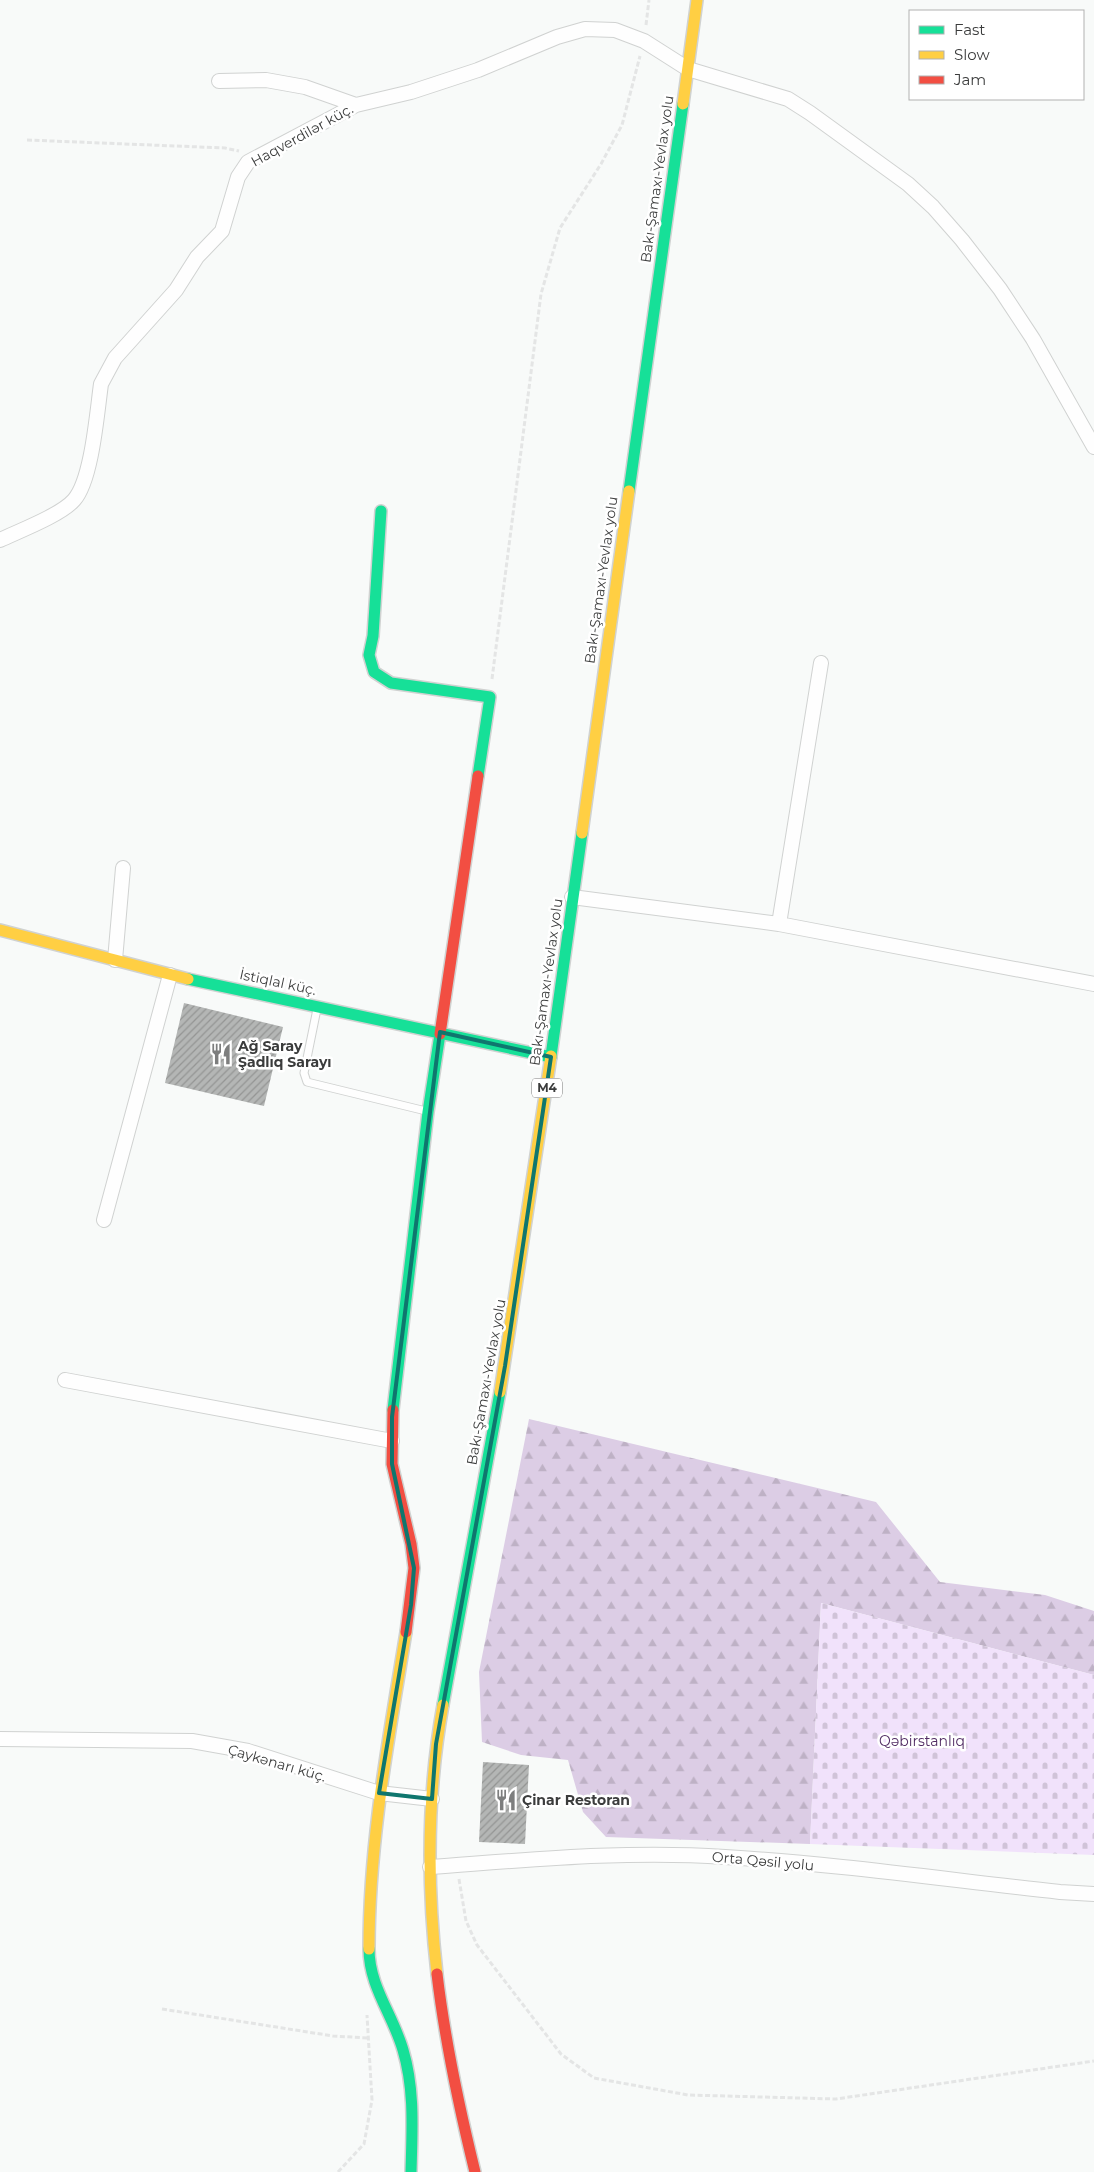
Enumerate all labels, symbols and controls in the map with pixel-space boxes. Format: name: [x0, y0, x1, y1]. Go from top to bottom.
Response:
legend: [909, 10, 1084, 100]
text: Fast: [954, 20, 985, 39]
text: Slow: [954, 45, 990, 64]
text: Jam: [953, 70, 986, 89]
street label: Bakı-Şamaxı-Yevlax yolu: [636, 94, 678, 264]
street label: Haqverdilər küç.: [248, 99, 356, 170]
street label: Bakı-Şamaxı-Yevlax yolu: [580, 495, 622, 665]
street label: Bakı-Şamaxı-Yevlax yolu: [525, 897, 567, 1067]
street label: İstiqlal küç.: [238, 965, 318, 999]
place label: Ağ Saray Şadlıq Sarayı: [237, 1037, 332, 1071]
restaurant icon: Ağ Saray Şadlıq Sarayı: [208, 1041, 234, 1067]
road number: M4: [532, 1078, 562, 1098]
street label: Bakı-Şamaxı-Yevlax yolu: [463, 1297, 509, 1467]
park label: Qəbirstanlıq: [879, 1732, 965, 1750]
street label: Çaykənarı küç.: [226, 1740, 328, 1786]
restaurant icon: Çinar Restoran: [493, 1787, 519, 1813]
place label: Çinar Restoran: [522, 1791, 630, 1809]
street label: Orta Qəsil yolu: [711, 1848, 815, 1874]

